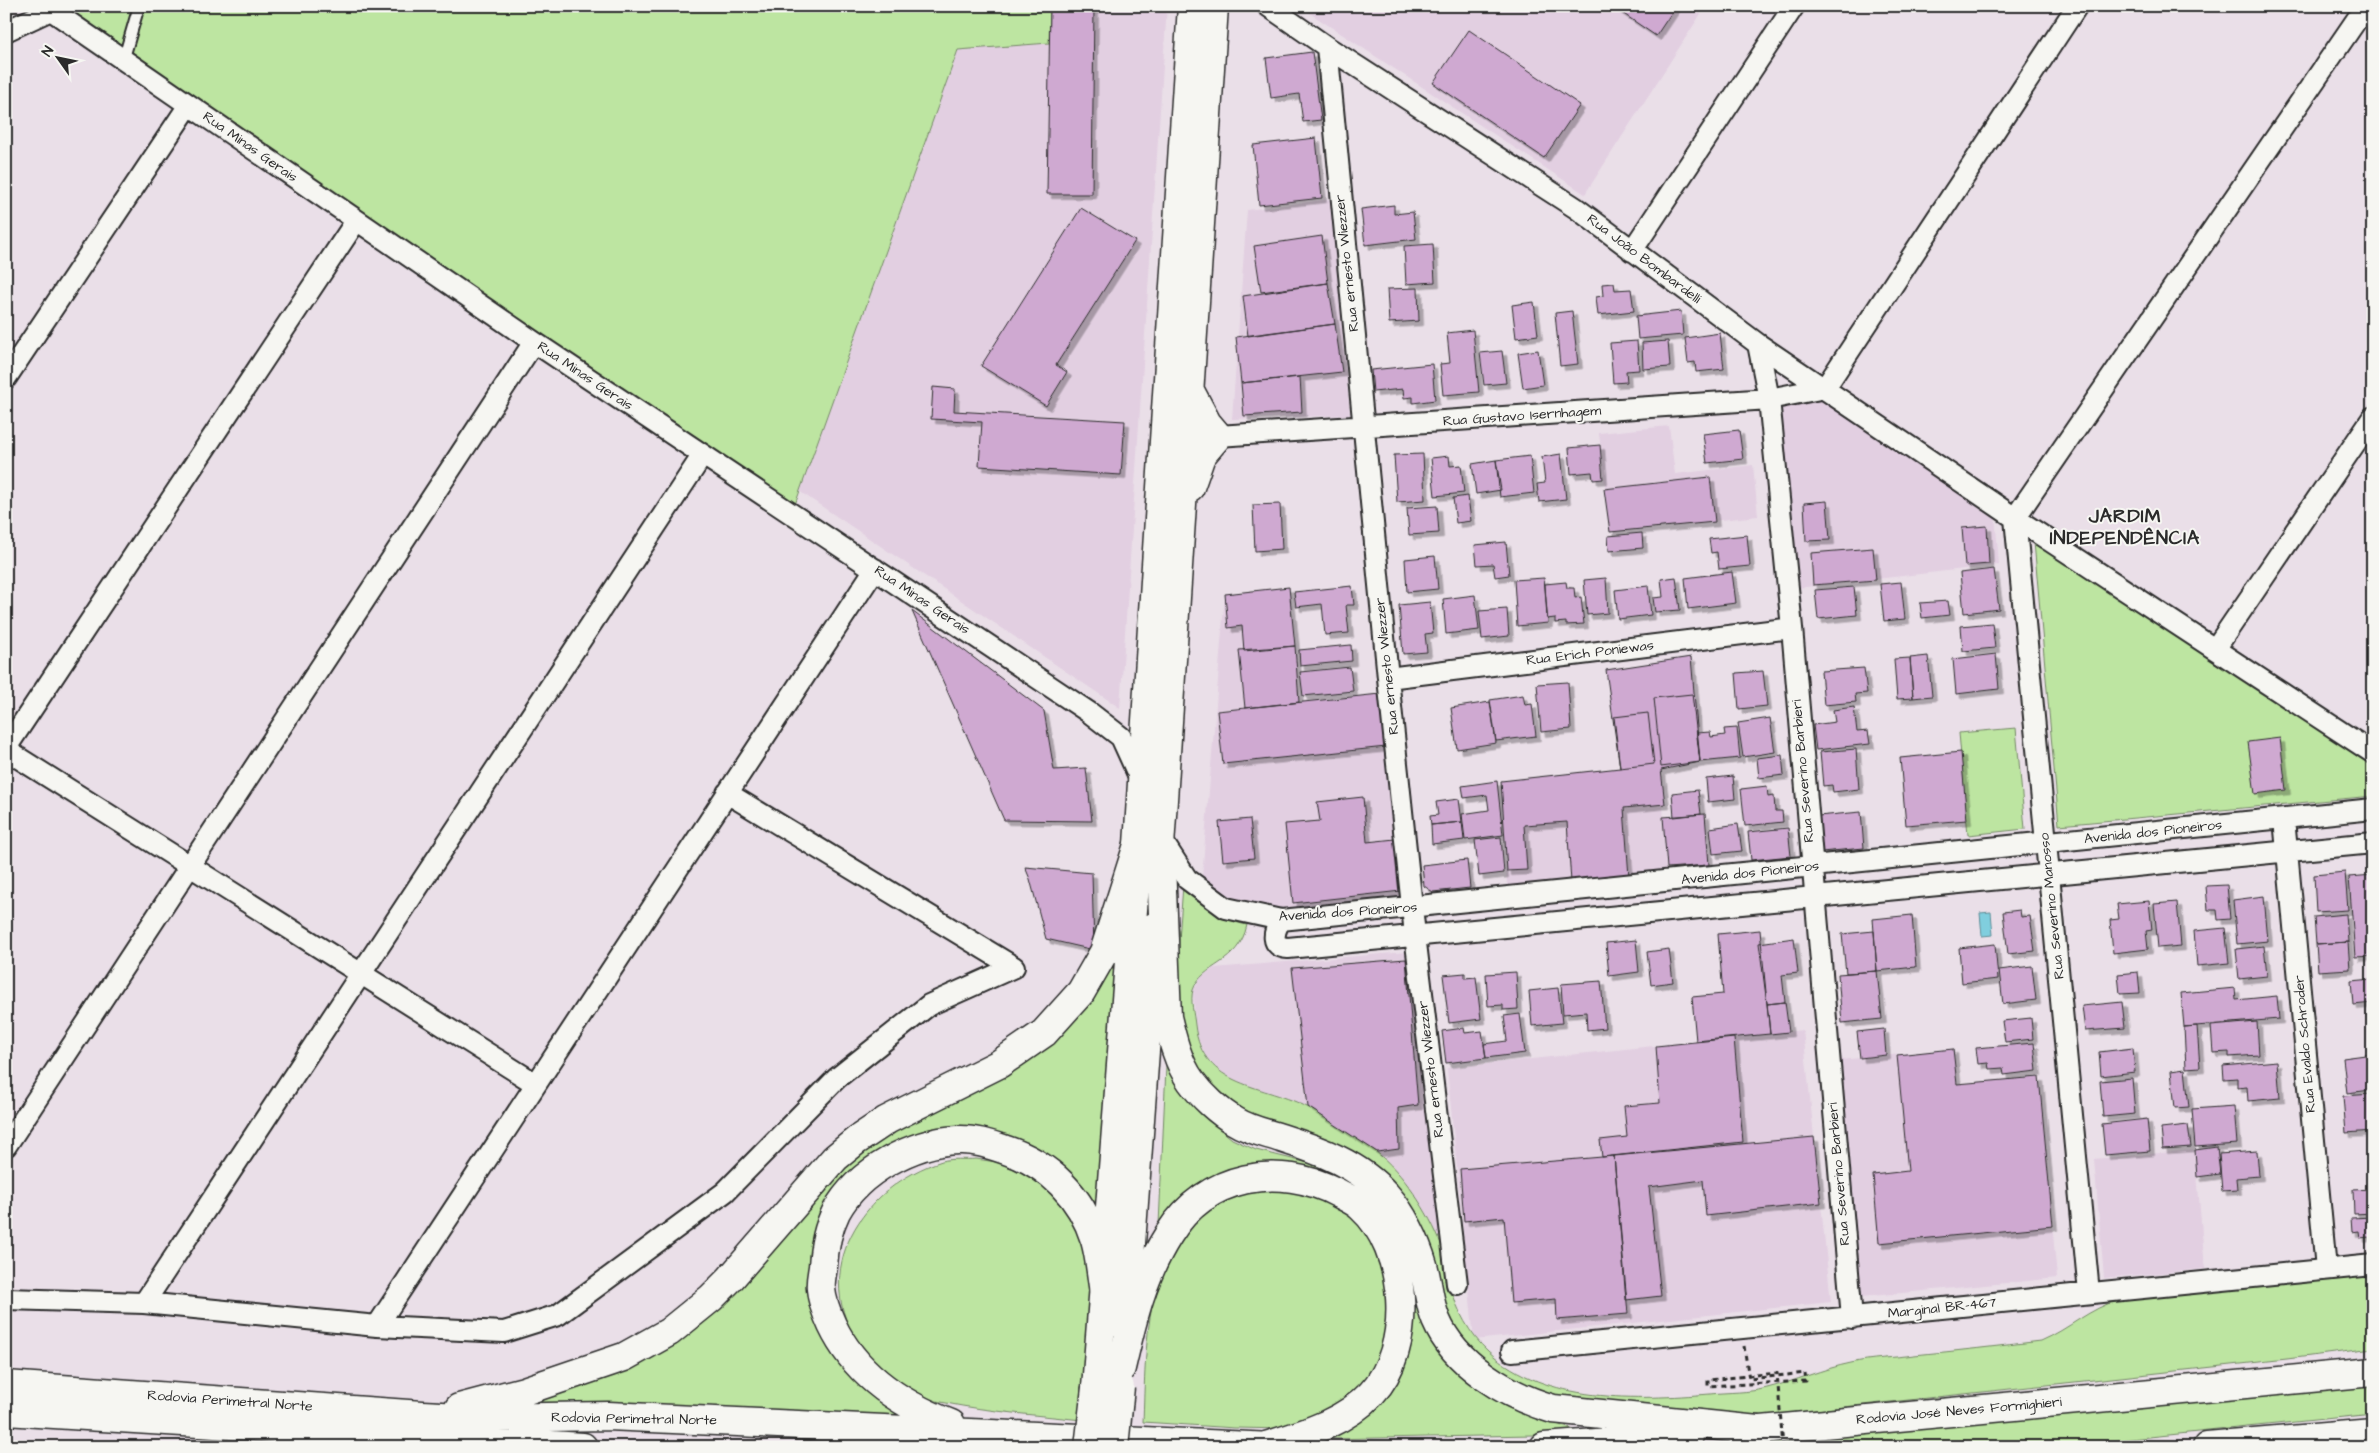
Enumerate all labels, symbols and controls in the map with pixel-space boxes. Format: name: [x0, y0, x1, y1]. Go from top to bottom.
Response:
north arrow: [32, 32, 82, 82]
text: N: [37, 42, 59, 61]
street label: Rua Minas Gerais: [199, 107, 301, 187]
street label: Rua ernesto Wiezzer: [1330, 193, 1364, 333]
street label: Rua João Bombardelli: [1583, 209, 1705, 309]
street label: Rua Minas Gerais: [533, 337, 637, 415]
street label: Rua Gustavo Isernhagem: [1442, 400, 1602, 431]
district label: JARDIM INDEPENDÊNCIA: [2050, 503, 2200, 552]
street label: Rua Minas Gerais: [870, 561, 974, 639]
street label: Rua ernesto Wiezzer: [1370, 596, 1404, 736]
street label: Rua Erich Poniewas: [1525, 635, 1655, 671]
street label: Rua Severino Barbieri: [1787, 699, 1819, 843]
street label: Avenida dos Pioneiros: [2083, 815, 2223, 849]
street label: Rua Severino Manosso: [2034, 832, 2070, 980]
street label: Avenida dos Pioneiros: [1680, 856, 1820, 890]
street label: Avenida dos Pioneiros: [1278, 897, 1418, 927]
street label: Rua Evaldo Schroder: [2289, 974, 2321, 1114]
street label: Rua ernesto Wiezzer: [1413, 999, 1449, 1139]
street label: Rua Severino Barbieri: [1823, 1102, 1855, 1246]
street label: Marginal BR-467: [1887, 1292, 1998, 1324]
street label: Rodovia Perimetral Norte: [147, 1385, 314, 1417]
street label: Rodovia José Neves Formighieri: [1855, 1392, 2063, 1430]
street label: Rodovia Perimetral Norte: [551, 1408, 717, 1430]

